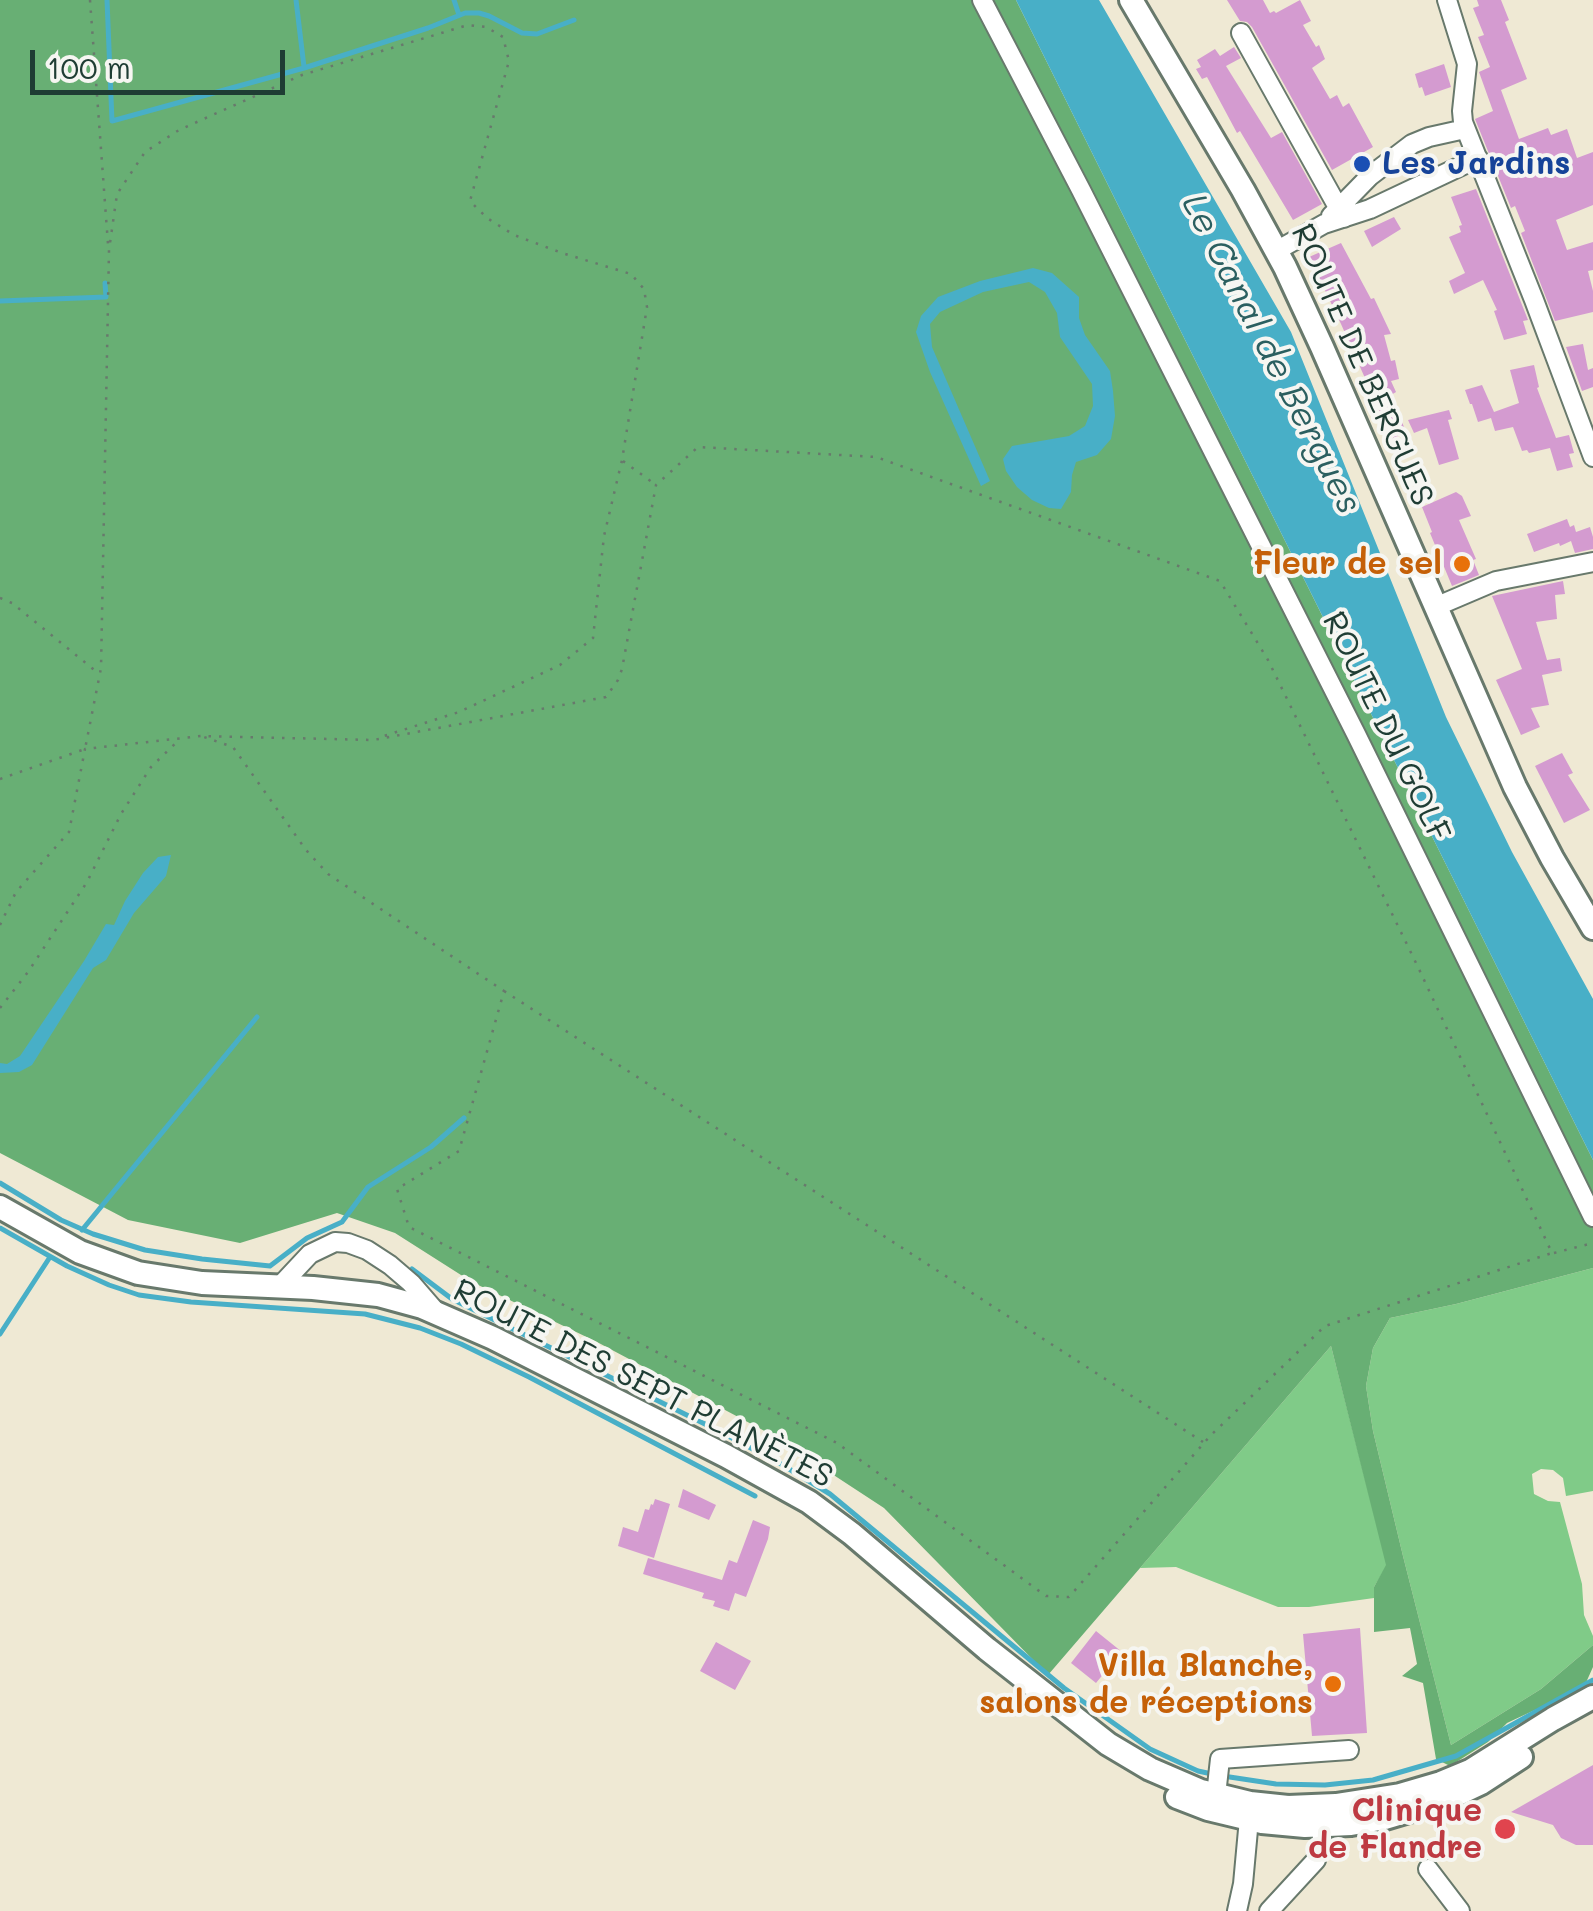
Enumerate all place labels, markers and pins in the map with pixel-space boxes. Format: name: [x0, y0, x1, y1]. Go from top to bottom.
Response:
place label: Les Jardins: [1382, 145, 1570, 183]
marker: Les Jardins: [1351, 153, 1373, 175]
place label: Fleur de sel: [1253, 545, 1442, 583]
marker: Fleur de sel: [1451, 553, 1473, 575]
place label: Villa Blanche, salons de réceptions: [979, 1647, 1313, 1722]
marker: Villa Blanche, salons de réceptions: [1322, 1673, 1344, 1695]
place label: Clinique de Flandre: [1308, 1792, 1482, 1867]
marker: Clinique de Flandre: [1492, 1816, 1518, 1842]

